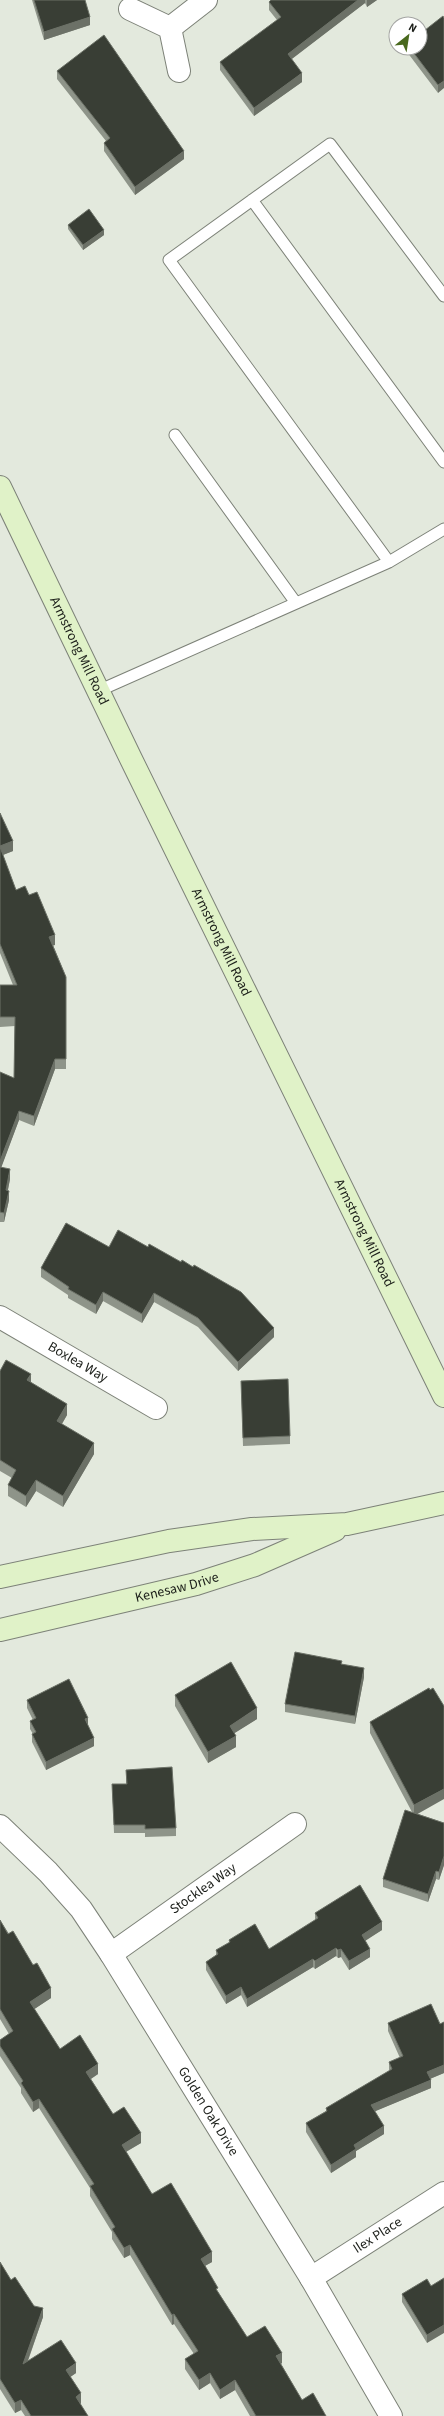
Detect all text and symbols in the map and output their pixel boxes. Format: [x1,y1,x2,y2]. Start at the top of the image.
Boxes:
north arrow [388,16,428,56]
text: N [406,19,420,36]
street label: Armstrong Mill Road [44,593,114,708]
street label: Armstrong Mill Road [186,885,256,1000]
street label: Armstrong Mill Road [329,1176,399,1290]
street label: Boxlea Way [44,1337,112,1388]
street label: Kenesaw Drive [133,1567,222,1608]
street label: Stocklea Way [166,1858,241,1919]
street label: Golden Oak Drive [173,2063,243,2160]
street label: Ilex Place [349,2212,406,2259]

